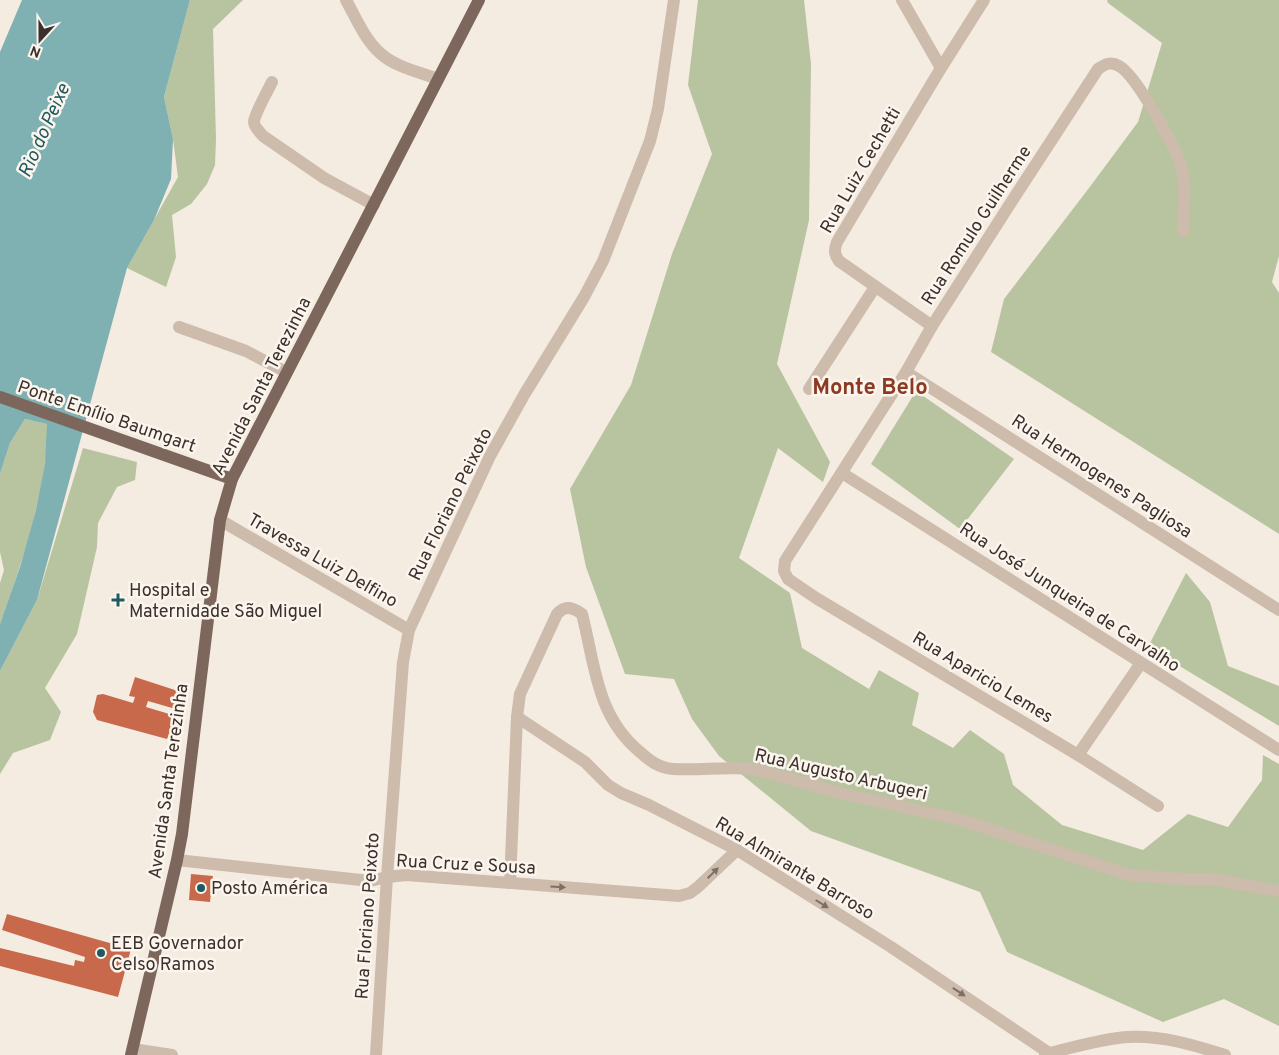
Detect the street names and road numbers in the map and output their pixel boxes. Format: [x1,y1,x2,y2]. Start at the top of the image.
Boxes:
street label: Rua Luiz Cechetti [816,104,907,238]
street label: Rua Romulo Guilherme [917,142,1037,310]
street label: Avenida Santa Terezinha [207,294,317,480]
street label: Ponte Emílio Baumgart [14,376,199,459]
street label: Rua Hermogenes Pagliosa [1006,410,1196,544]
street label: Rua Floriano Peixoto [404,424,498,585]
street label: Travessa Luiz Delfino [243,509,401,614]
street label: Rua José Junqueira de Carvalho [954,518,1184,678]
street label: Rua Aparicio Lemes [908,627,1057,729]
street label: Avenida Santa Terezinha [144,682,195,880]
street label: Rua Augusto Arbugeri [752,744,929,807]
street label: Rua Almirante Barroso [710,813,878,926]
street label: Rua Floriano Peixoto [351,832,386,1000]
street label: Rua Cruz e Sousa [395,850,536,881]

